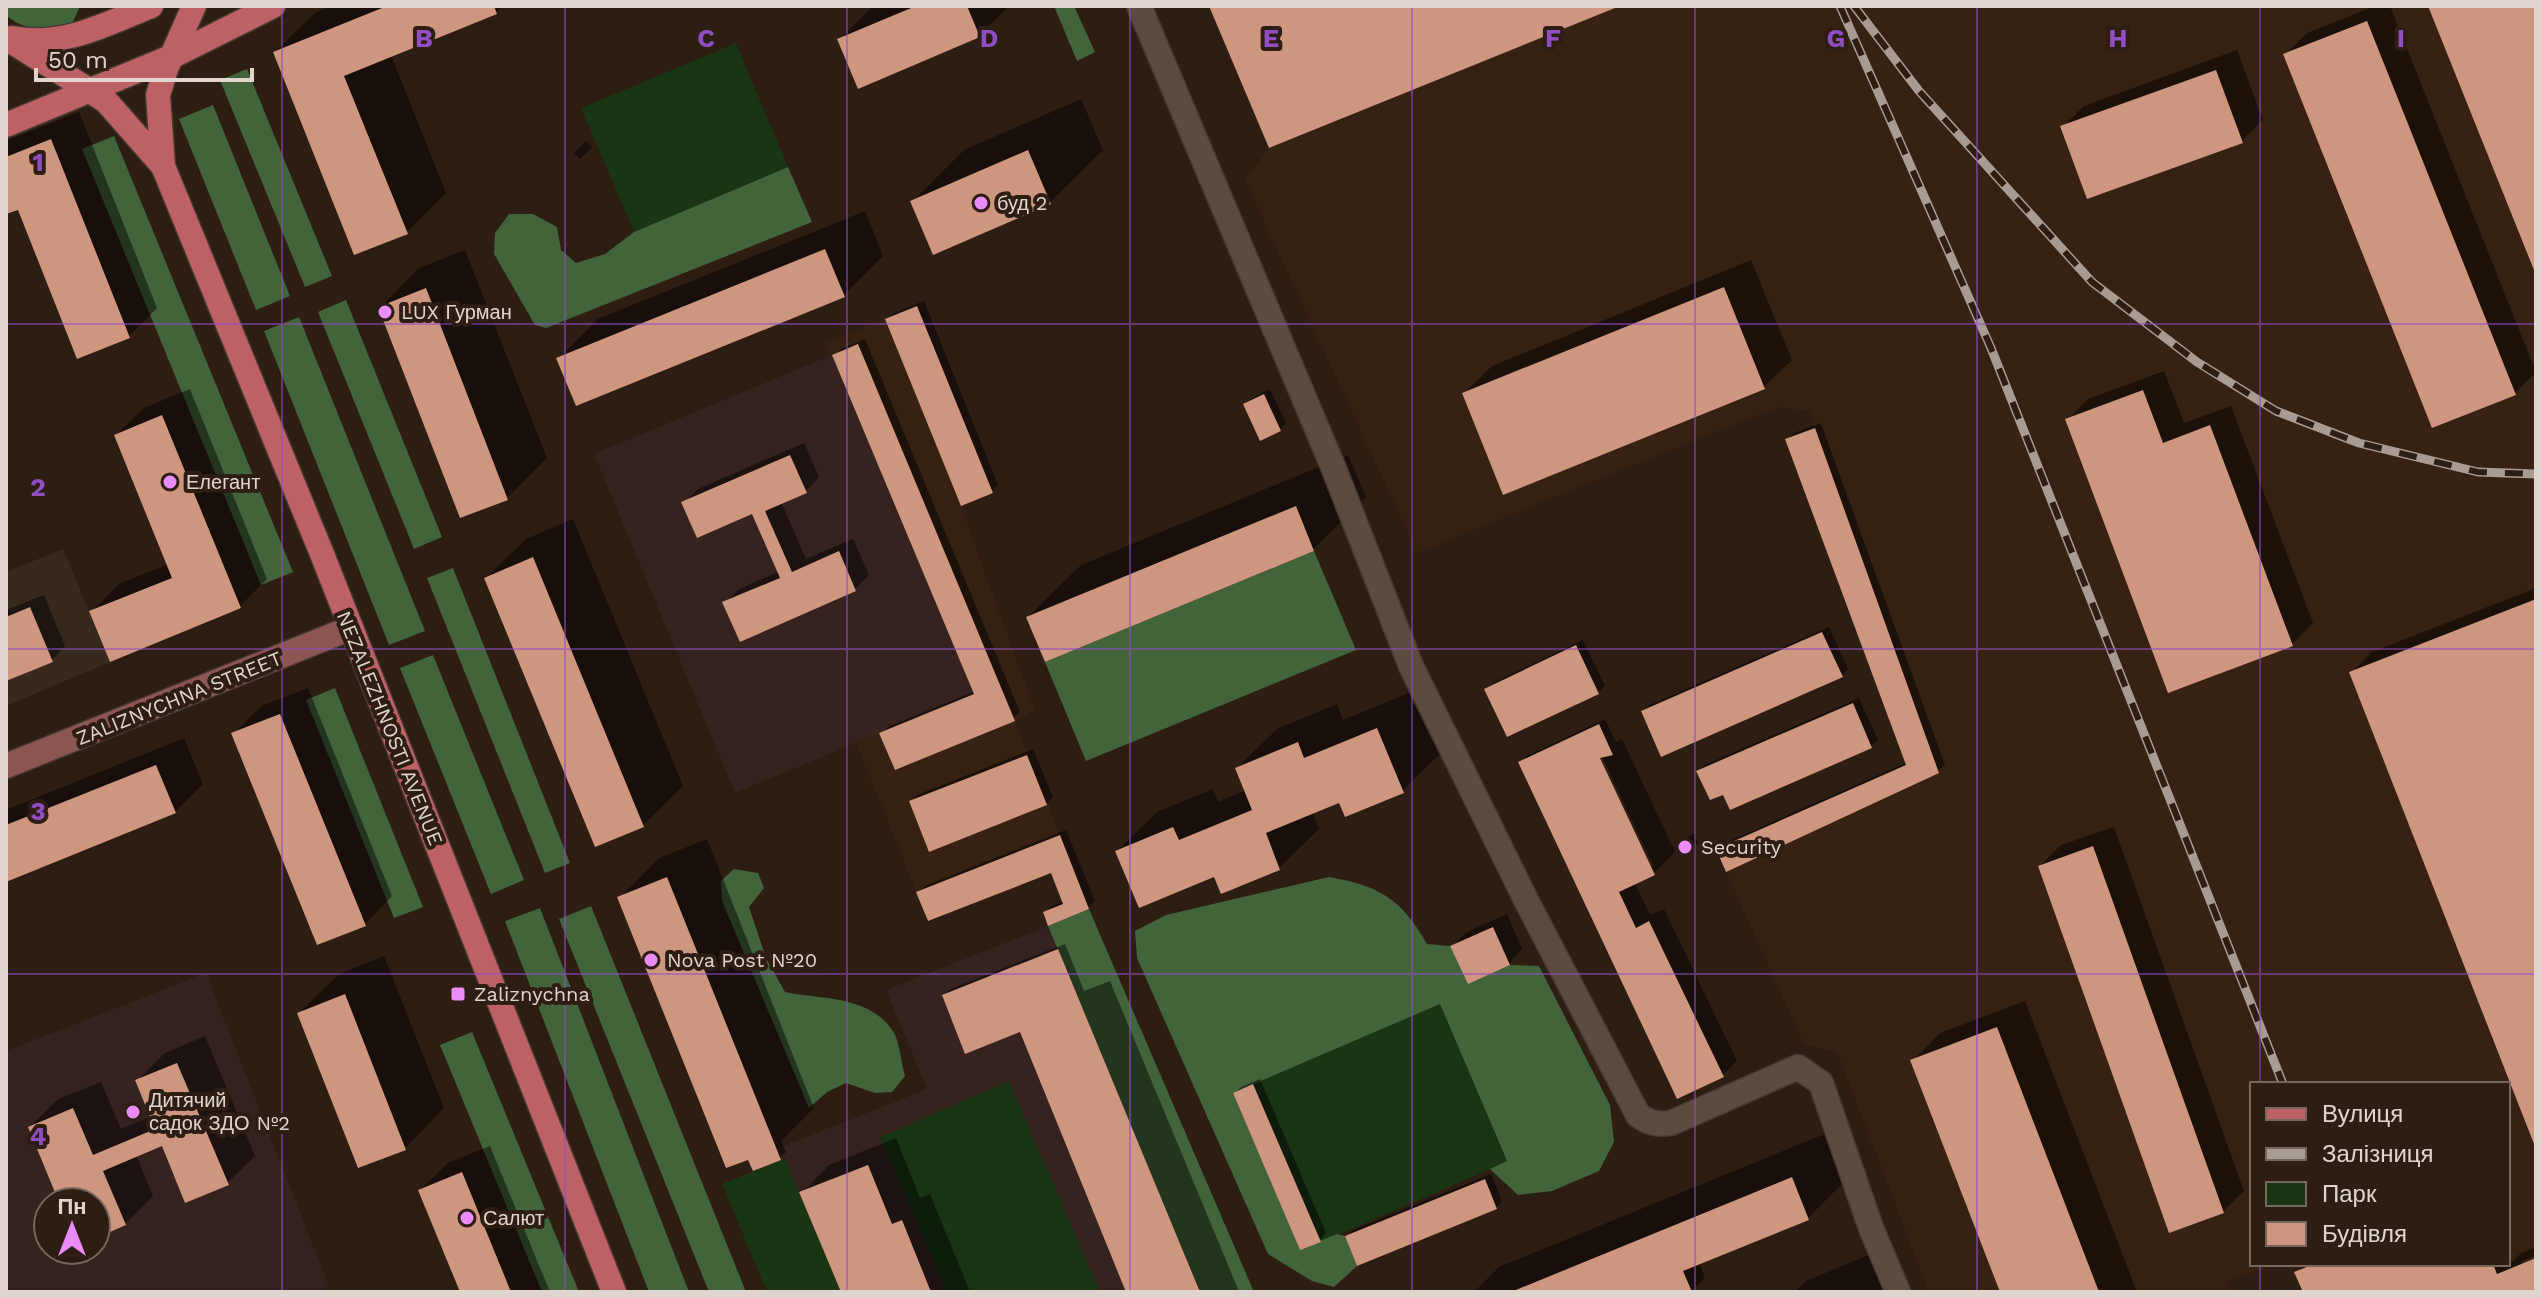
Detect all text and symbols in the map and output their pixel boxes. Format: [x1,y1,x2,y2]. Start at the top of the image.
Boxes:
text: B [415,23,433,53]
text: C [697,23,715,53]
text: D [980,23,998,53]
text: E [1263,23,1279,53]
text: F [1545,23,1561,53]
text: G [1827,23,1845,53]
text: H [2108,23,2128,53]
text: I [2397,23,2405,53]
scale bar [36,32,252,82]
text: 50 m [48,46,108,74]
text: 1 [32,147,44,177]
place label: буд 2 [997,191,1048,215]
marker: буд 2 [972,194,990,212]
place label: LUX Гурман [401,300,512,324]
marker: LUX Гурман [376,303,394,321]
place label: Елегант [186,470,260,494]
text: 2 [30,472,46,502]
marker: Елегант [161,473,179,491]
street label: NEZALEZHNOSTI AVENUE [332,607,448,849]
street label: ZALIZNYCHNA STREET [73,646,285,750]
text: 3 [30,796,46,826]
place label: Security [1701,835,1782,859]
marker: Security [1676,838,1694,856]
place label: Nova Post №20 [667,948,817,972]
marker: Nova Post №20 [642,951,660,969]
place label: Zaliznychna [474,982,590,1006]
marker: Zaliznychna [449,985,467,1003]
legend [2250,1082,2510,1266]
place label: Дитячий садок ЗДО №2 [149,1088,290,1135]
text: Вулиця [2322,1100,2403,1128]
marker: Дитячий садок ЗДО №2 [124,1103,142,1121]
text: 4 [30,1121,47,1151]
text: Залізниця [2322,1140,2434,1168]
text: Парк [2322,1180,2377,1208]
north arrow [32,1186,112,1266]
text: Пн [57,1194,87,1219]
place label: Салют [483,1206,544,1230]
marker: Салют [458,1209,476,1227]
text: Будівля [2322,1220,2407,1248]

